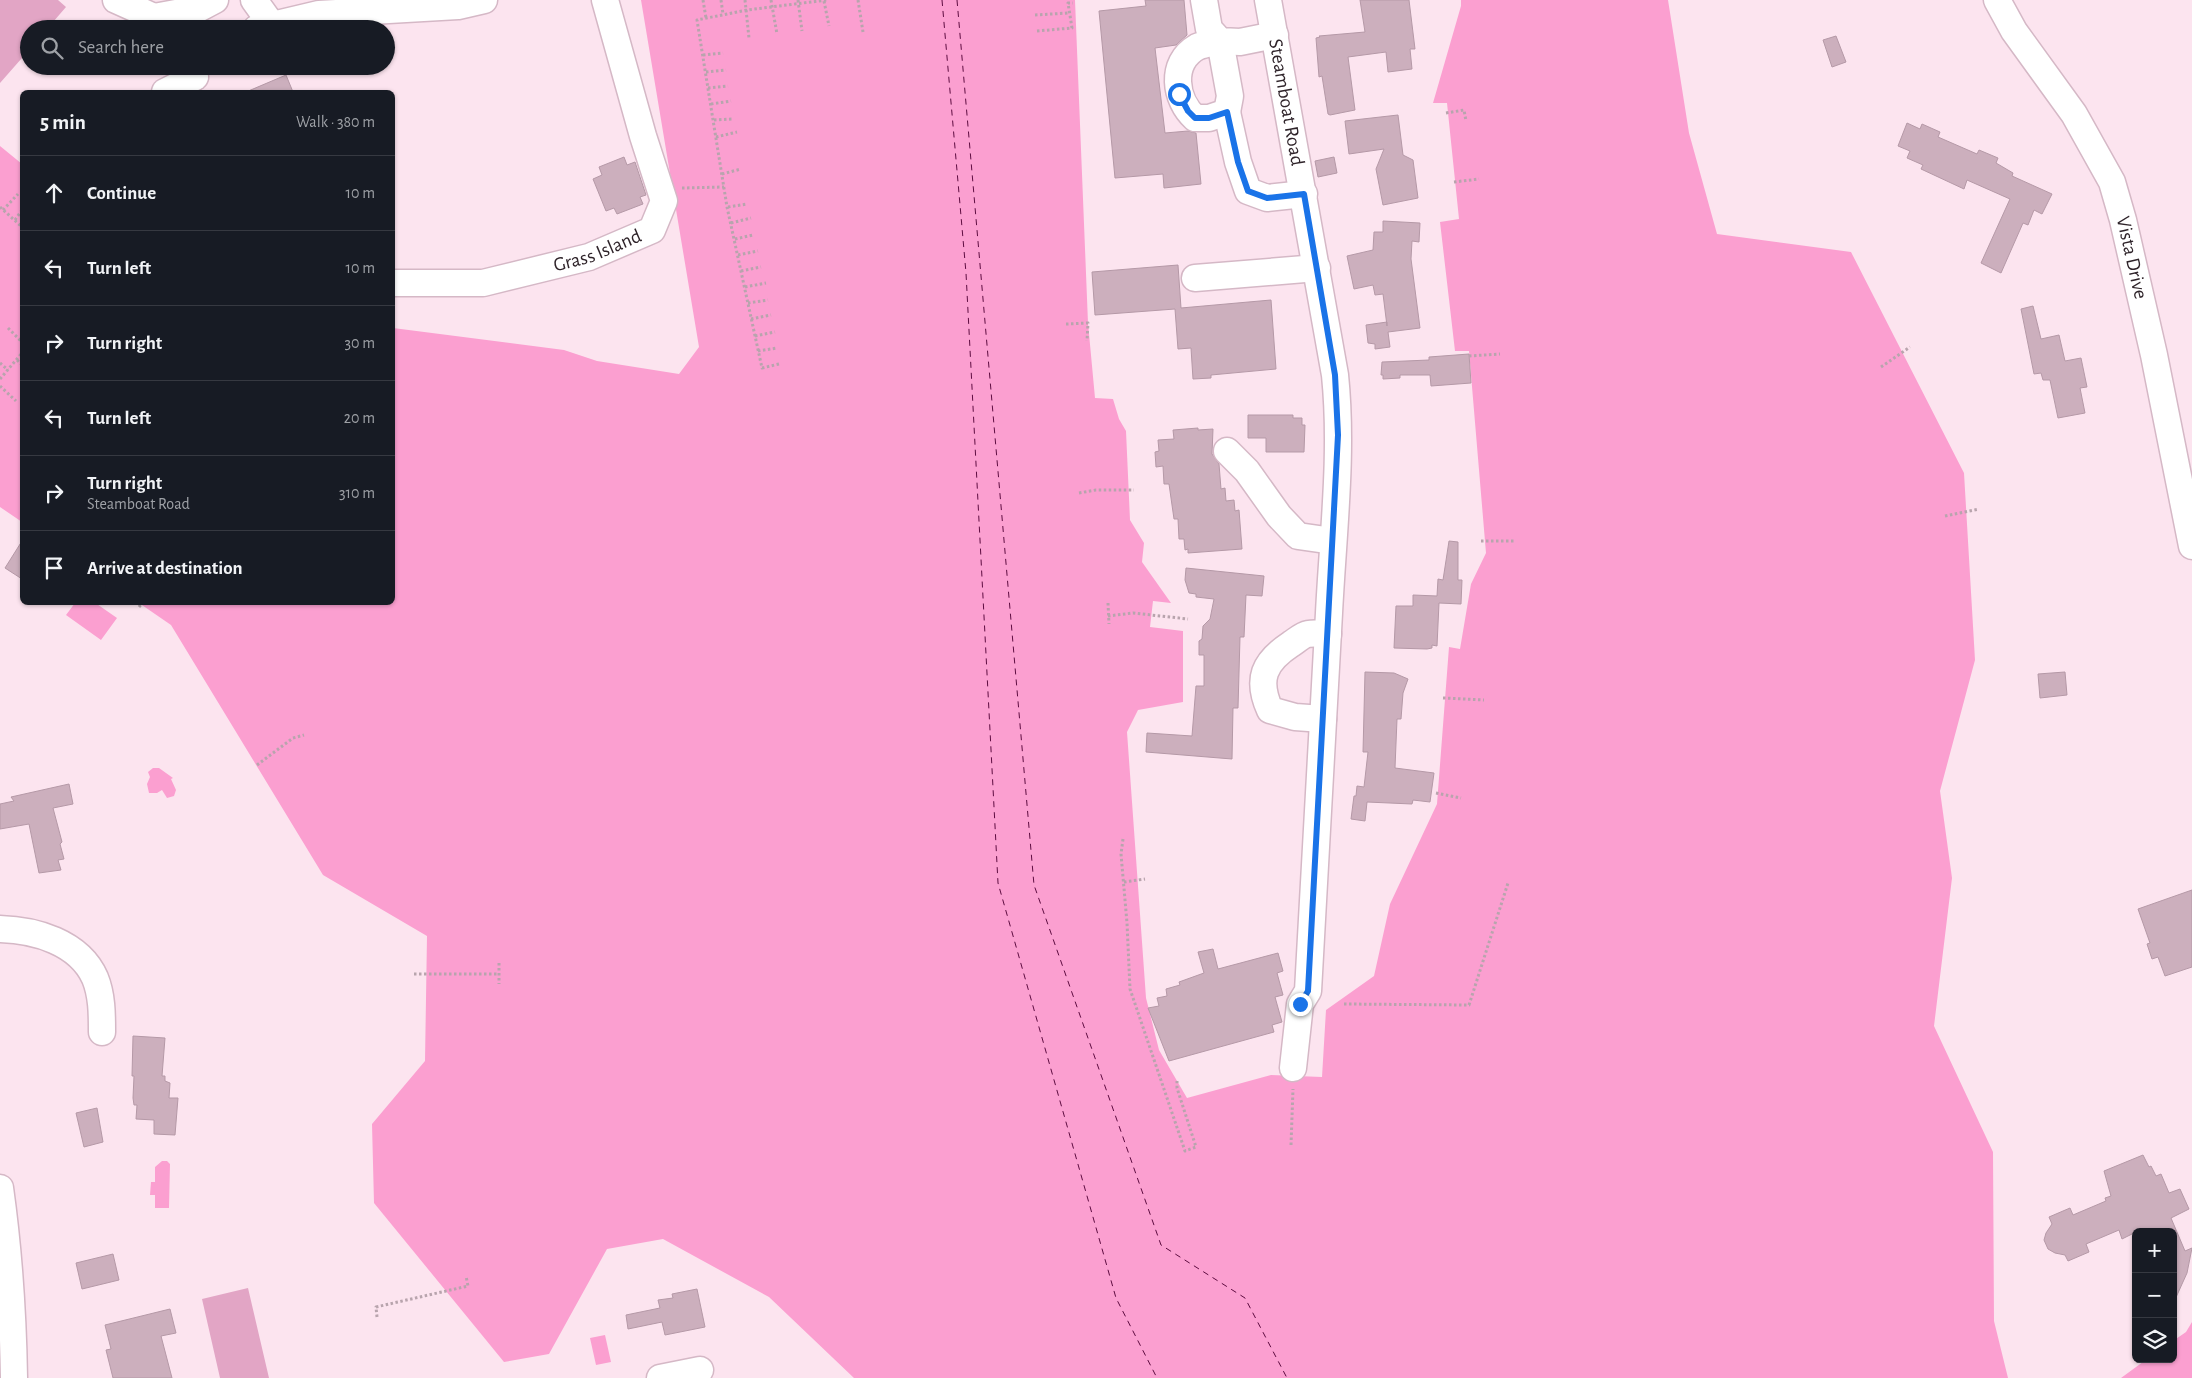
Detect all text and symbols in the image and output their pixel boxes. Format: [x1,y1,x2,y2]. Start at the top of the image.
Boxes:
search box [20,20,395,75]
icon: search [38,34,66,62]
street label: Steamboat Road [1265,37,1307,168]
text: Search here [78,38,164,57]
route start [1168,83,1191,106]
text: 5 min [40,112,86,133]
text: Walk · 380 m [296,114,375,130]
icon: ahead [40,179,68,207]
text: Continue [87,184,156,203]
text: 10 m [346,185,375,201]
street label: Vista Drive [2113,215,2151,301]
street label: Grass Island [551,226,644,275]
icon: left [40,254,68,282]
text: Turn left [87,259,151,278]
text: 10 m [346,260,375,276]
icon: right [40,329,68,357]
text: Turn right [87,334,162,353]
text: 30 m [345,335,375,351]
icon: left [40,404,68,432]
text: Turn left [87,409,151,428]
text: 20 m [344,410,375,426]
text: Turn right [87,474,162,493]
icon: right [40,479,68,507]
text: 310 m [339,485,375,501]
text: Steamboat Road [87,496,190,512]
icon: arrive [40,554,68,582]
text: Arrive at destination [87,559,243,578]
route end [1289,993,1312,1016]
map controls [2132,1228,2177,1363]
button: + [2132,1228,2177,1273]
button: − [2132,1273,2177,1318]
button: layers [2132,1318,2177,1363]

